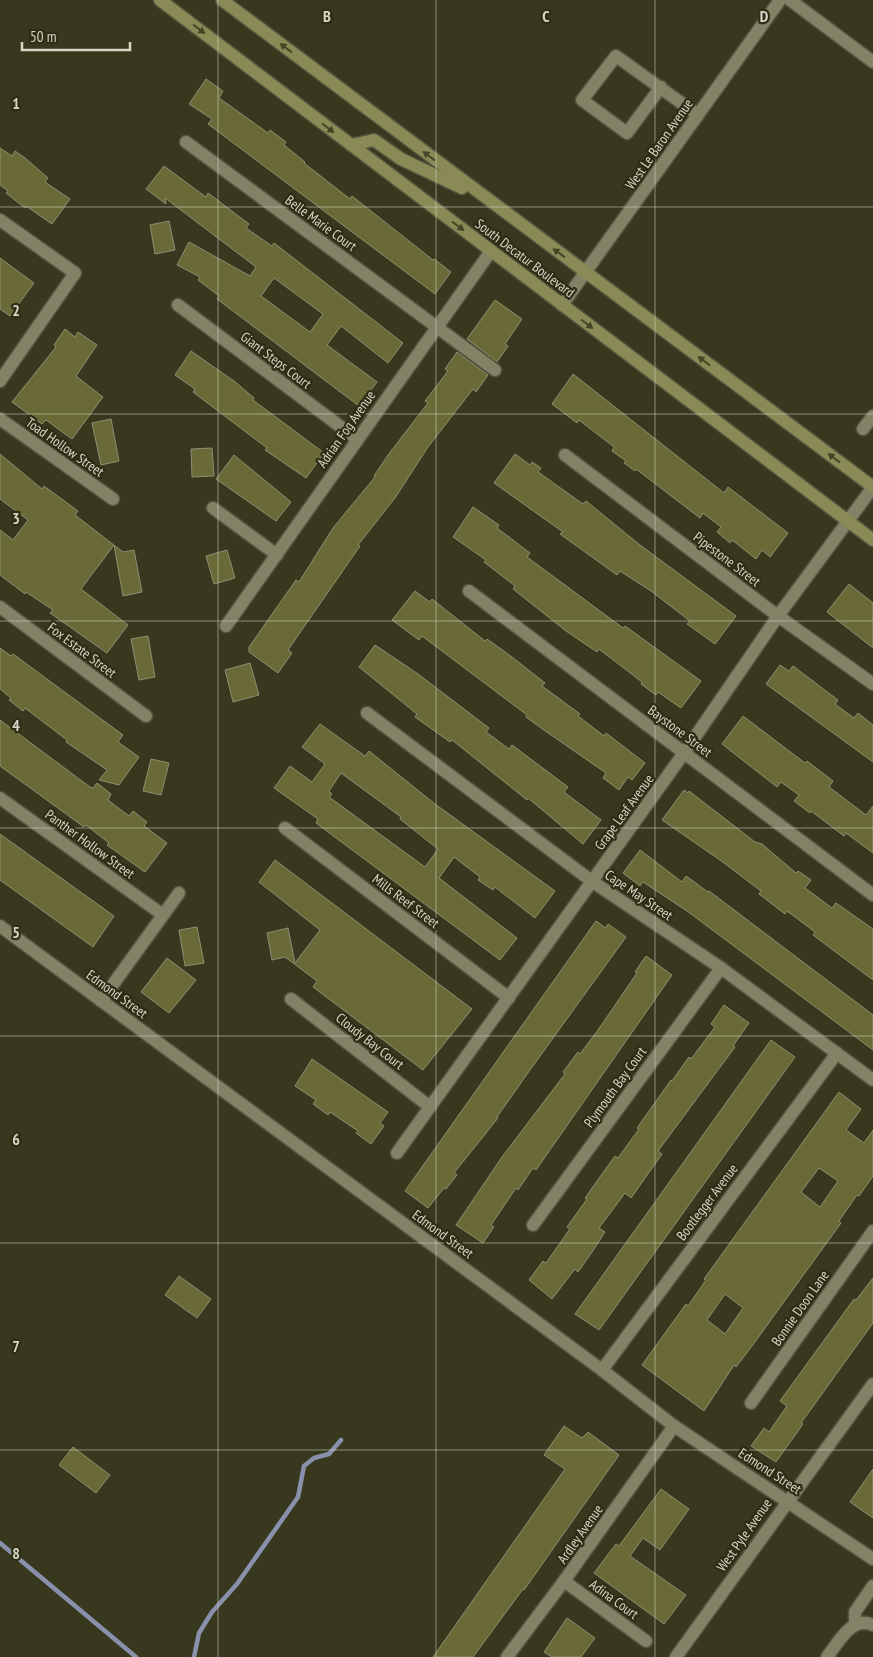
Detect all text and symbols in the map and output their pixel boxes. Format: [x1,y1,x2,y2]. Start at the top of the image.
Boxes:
text: B [323,6,331,26]
text: C [542,6,550,26]
text: D [760,6,769,26]
scale bar [22,20,130,52]
one-way arrow [192,24,205,35]
text: 50 m [30,27,56,46]
one-way arrow [280,43,293,54]
text: 1 [12,93,20,113]
street label: West Le Baron Avenue [621,95,697,193]
one-way arrow [321,122,334,133]
one-way arrow [422,151,436,161]
street label: Belle Marie Court [282,191,360,255]
street label: South Decatur Boulevard [472,215,578,301]
one-way arrow [451,220,464,231]
one-way arrow [553,248,566,258]
text: 2 [12,300,20,320]
one-way arrow [580,319,594,329]
street label: Giant Steps Court [237,328,315,393]
one-way arrow [697,356,711,366]
street label: Adrian Fog Avenue [313,387,379,471]
street label: Toad Hollow Street [22,413,108,481]
one-way arrow [827,453,841,463]
text: 3 [12,508,20,528]
street label: Pipestone Street [690,528,764,590]
street label: Fox Estate Street [44,618,120,682]
street label: Baystone Street [644,701,716,761]
text: 4 [12,715,20,735]
street label: Grape Leaf Avenue [590,770,658,853]
street label: Panther Hollow Street [42,806,138,883]
street label: Cape May Street [602,866,676,924]
street label: Mills Reef Street [369,870,443,932]
text: 5 [12,922,20,942]
street label: Edmond Street [83,966,151,1022]
street label: Cloudy Bay Court [332,1009,408,1073]
street label: Plymouth Bay Court [580,1043,650,1131]
text: 6 [12,1129,20,1149]
street label: Bootlegger Avenue [672,1160,742,1244]
street label: Edmond Street [409,1206,477,1262]
street label: Bonnie Doon Lane [767,1266,833,1349]
text: 7 [12,1336,20,1356]
street label: Edmond Street [735,1444,805,1498]
street label: West Pyle Avenue [712,1495,776,1575]
street label: Ardley Avenue [553,1501,607,1567]
text: 8 [12,1543,20,1563]
street label: Adina Court [586,1575,642,1623]

